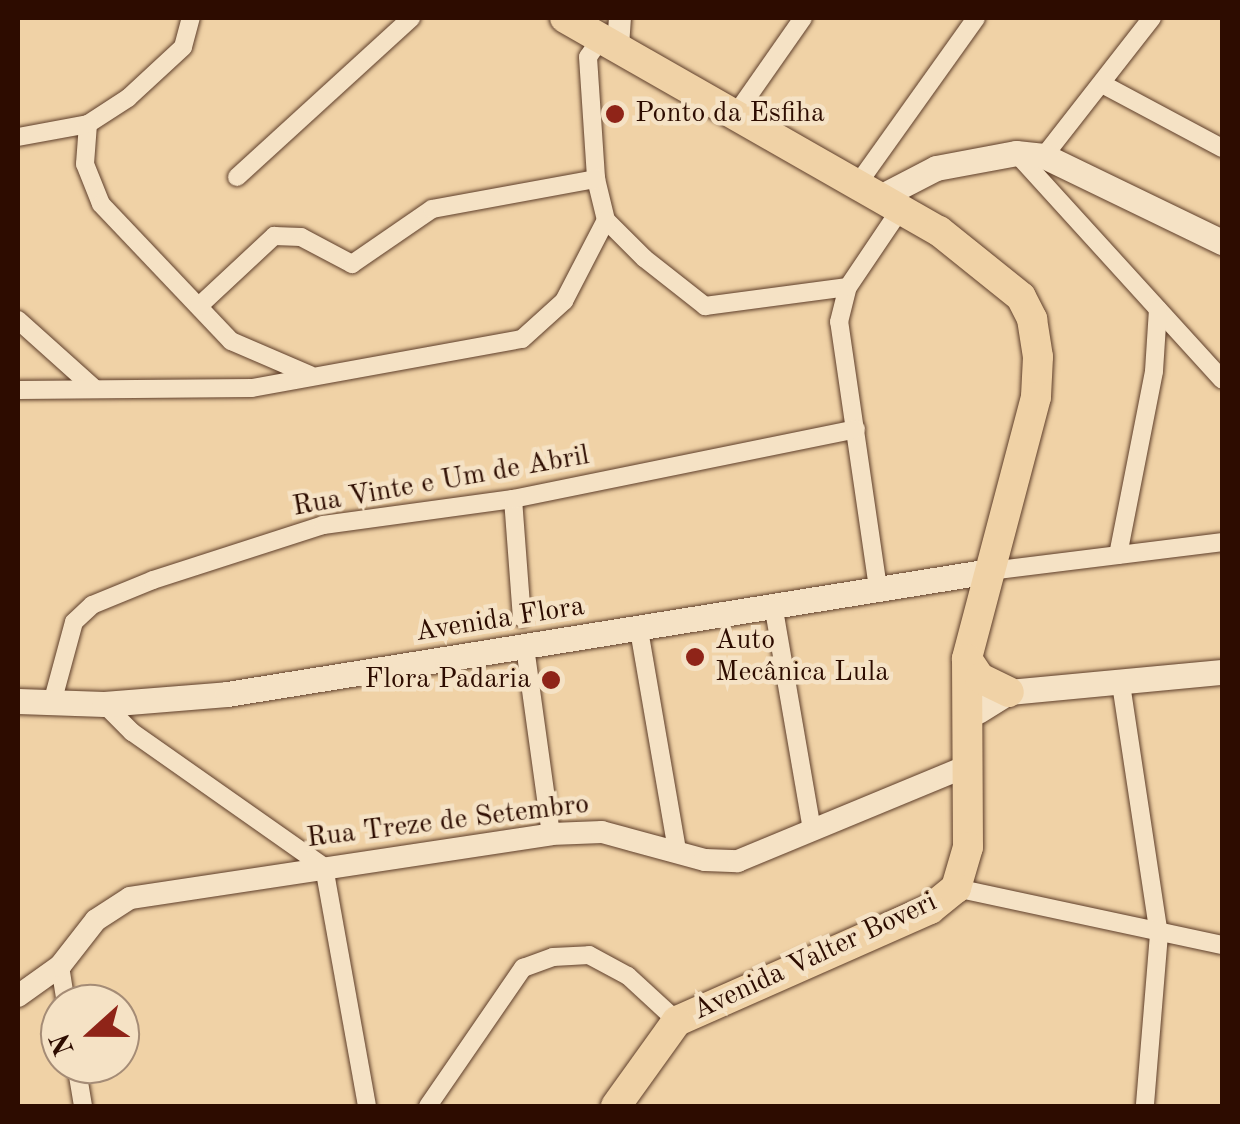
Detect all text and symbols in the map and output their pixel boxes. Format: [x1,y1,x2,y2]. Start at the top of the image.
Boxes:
place label: Ponto da Esfiha [635,97,825,131]
marker: Ponto da Esfiha [604,103,626,125]
street label: Rua Vinte e Um de Abril [290,439,592,525]
street label: Avenida Flora [413,590,587,650]
place label: Auto Mecânica Lula [715,624,889,690]
marker: Auto Mecânica Lula [684,646,706,668]
place label: Flora Padaria [365,663,531,697]
marker: Flora Padaria [540,669,562,691]
street label: Rua Treze de Setembro [305,788,591,856]
street label: Avenida Valter Boveri [688,886,942,1028]
north arrow [40,984,140,1084]
text: N [47,1029,81,1059]

